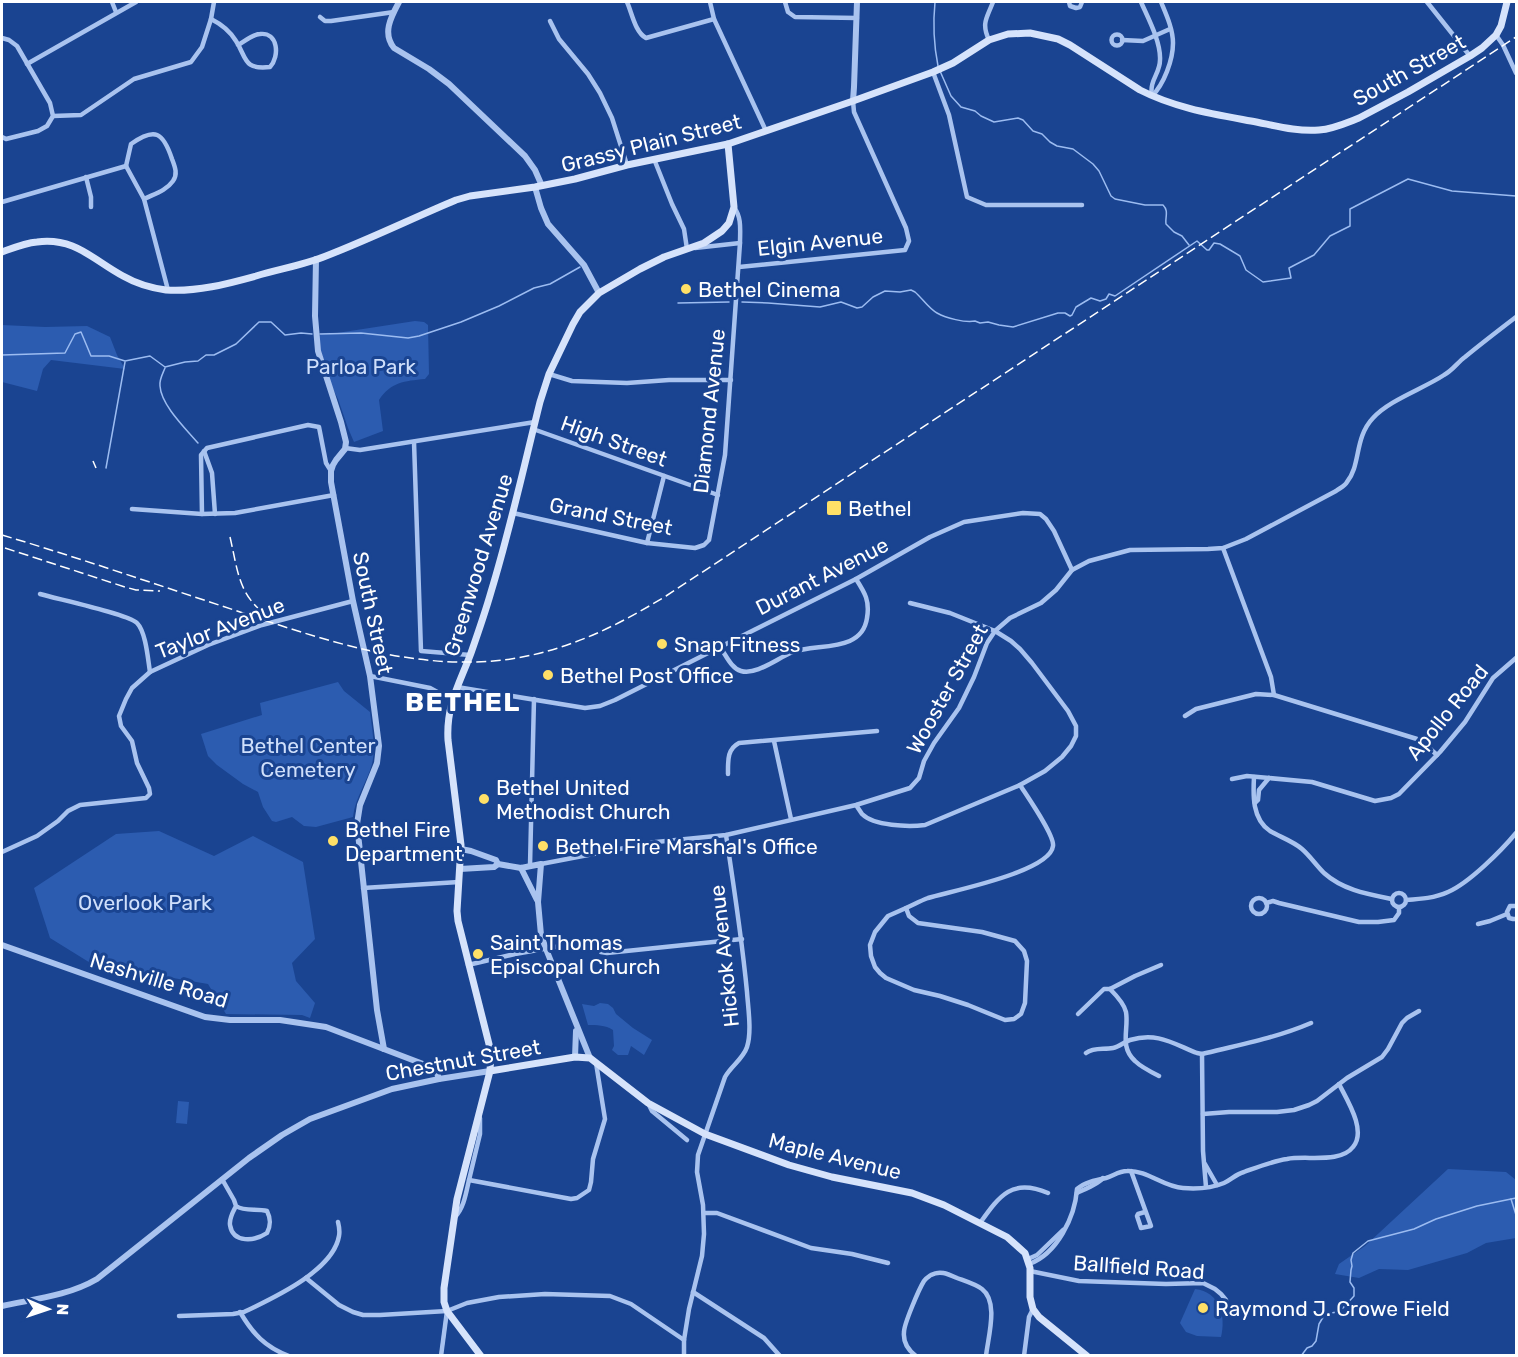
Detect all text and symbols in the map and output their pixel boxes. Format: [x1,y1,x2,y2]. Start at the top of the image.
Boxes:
street label: South Street [1348,29,1470,111]
street label: Grassy Plain Street [558,109,744,177]
street label: Elgin Avenue [756,223,884,261]
place label: Bethel Cinema [698,277,841,302]
marker: Bethel Cinema [679,282,693,296]
street label: Diamond Avenue [688,328,730,494]
park label: Parloa Park [306,354,416,379]
street label: High Street [557,410,671,472]
street label: Greenwood Avenue [438,471,518,659]
street label: Grand Street [547,492,675,540]
place label: Bethel [848,496,912,521]
marker: Bethel [825,499,843,517]
street label: Durant Avenue [752,532,892,620]
street label: South Street [348,549,398,677]
street label: Taylor Avenue [152,592,288,664]
street label: Wooster Street [901,620,993,758]
place label: Snap Fitness [674,632,801,657]
marker: Snap Fitness [655,637,669,651]
street label: Apollo Road [1401,659,1493,765]
place label: Bethel Post Office [560,663,734,688]
marker: Bethel Post Office [541,668,555,682]
district label: BETHEL [405,686,521,718]
park label: Bethel Center Cemetery [241,733,376,782]
place label: Bethel United Methodist Church [496,775,671,824]
marker: Bethel United Methodist Church [477,792,491,806]
place label: Bethel Fire Department [345,817,463,866]
marker: Bethel Fire Department [326,834,340,848]
place label: Bethel Fire Marshal's Office [555,834,818,859]
marker: Bethel Fire Marshal's Office [536,839,550,853]
street label: Hickok Avenue [704,884,744,1028]
park label: Overlook Park [78,890,212,915]
place label: Saint Thomas Episcopal Church [490,930,661,979]
street label: Nashville Road [87,947,231,1013]
marker: Saint Thomas Episcopal Church [471,947,485,961]
street label: Chestnut Street [384,1034,542,1086]
street label: Maple Avenue [766,1127,904,1185]
street label: Ballfield Road [1072,1250,1206,1284]
north arrow [18,1279,78,1339]
place label: Raymond J. Crowe Field [1215,1296,1450,1321]
marker: Raymond J. Crowe Field [1196,1301,1210,1315]
text: N [53,1303,72,1316]

